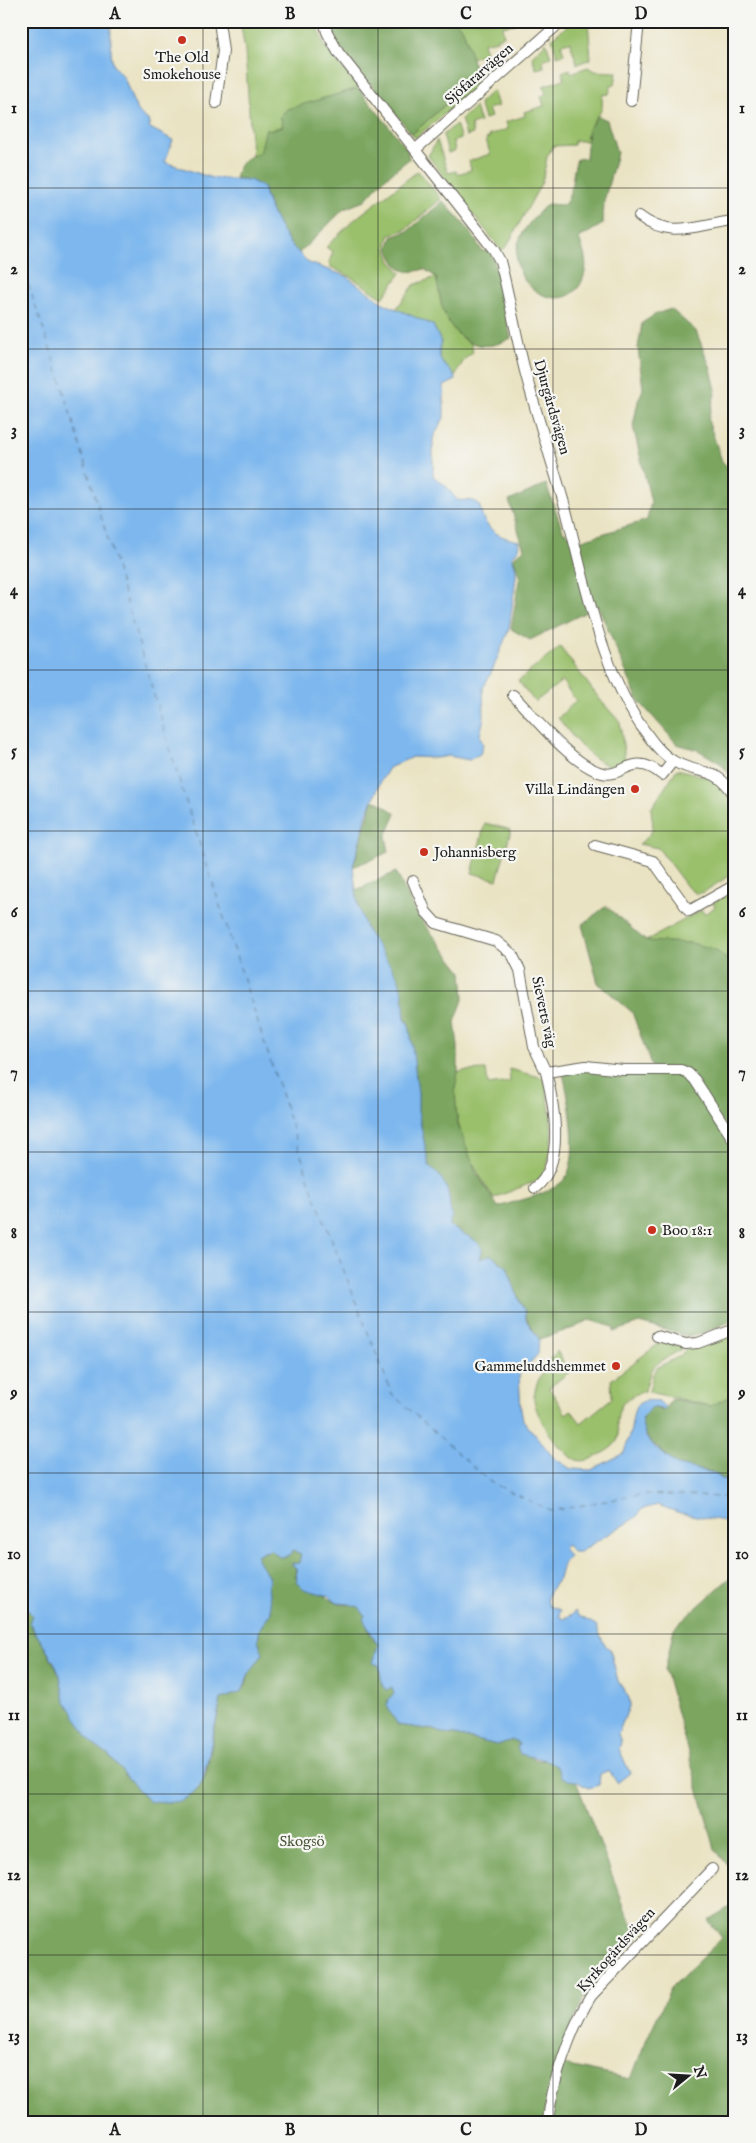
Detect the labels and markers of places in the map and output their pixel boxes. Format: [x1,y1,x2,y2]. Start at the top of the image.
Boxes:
marker: The Old Smokehouse [176,34,188,46]
place label: The Old Smokehouse [143,48,221,84]
place label: Villa Lindängen [524,780,625,799]
marker: Villa Lindängen [629,783,641,795]
place label: Johannisberg [432,843,517,862]
marker: Johannisberg [418,846,430,858]
place label: Boo 18:1 [662,1221,712,1240]
marker: Boo 18:1 [646,1224,658,1236]
place label: Gammeluddshemmet [475,1357,606,1376]
marker: Gammeluddshemmet [610,1360,622,1372]

